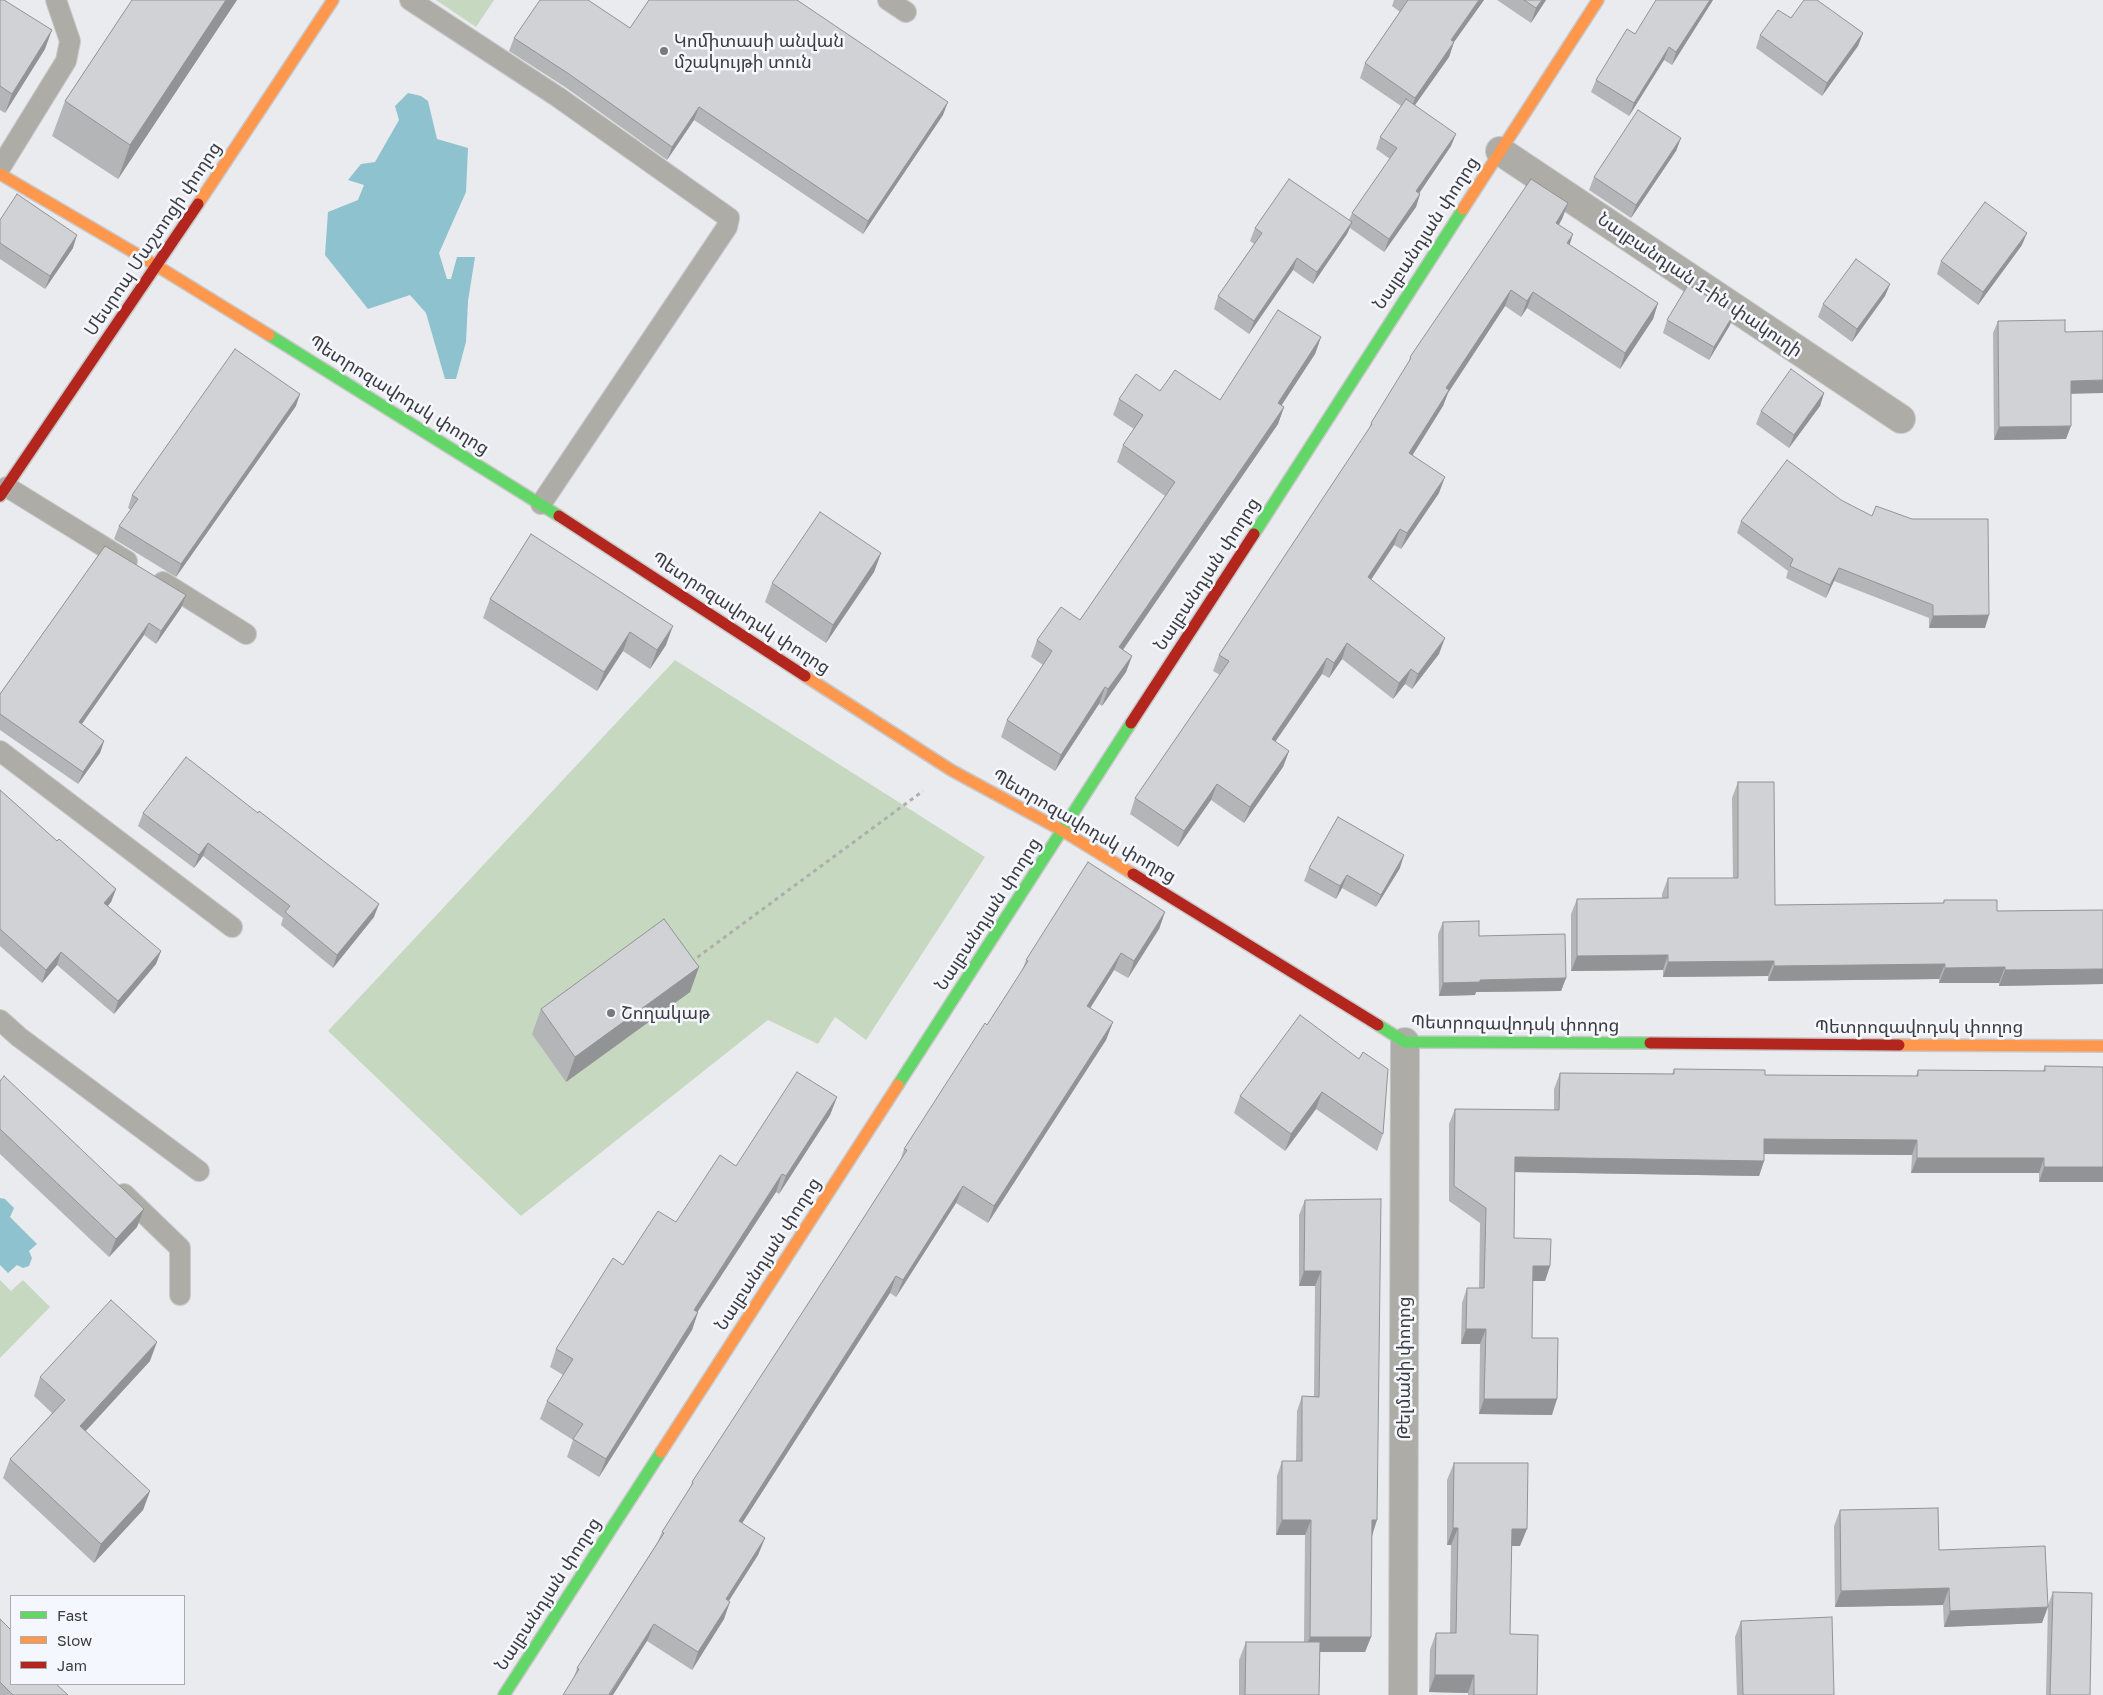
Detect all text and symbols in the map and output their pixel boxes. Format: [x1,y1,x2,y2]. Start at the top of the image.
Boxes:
place label: Կոմիտասի անվան մշակույթի տուն [674,30,844,72]
marker: Կոմիտասի անվան մշակույթի տուն [658,45,670,57]
street label: Մեսրոպ Մաշտոցի փողոց [80,138,226,340]
street label: Նալբանդյան փողոց [1369,153,1483,313]
street label: Նալբանդյան 1-ին փակուղի [1594,208,1806,362]
street label: Պետրոզավոդսկ փողոց [305,331,493,459]
street label: Նալբանդյան փողոց [1150,494,1264,654]
street label: Պետրոզավոդսկ փողոց [648,547,834,679]
street label: Պետրոզավոդսկ փողոց [988,765,1180,887]
street label: Նալբանդյան փողոց [931,834,1045,994]
place label: Շողակաթ [621,1002,710,1024]
marker: Շողակաթ [605,1007,617,1019]
street label: Պետրոզավոդսկ փողոց [1411,1011,1619,1037]
street label: Պետրոզավոդսկ փողոց [1815,1016,2023,1038]
street label: Նալբանդյան փողոց [711,1174,825,1334]
street label: Թելմանի փողոց [1393,1297,1415,1439]
street label: Նալբանդյան փողոց [491,1514,605,1674]
legend [10,1595,185,1685]
text: Fast [57,1606,88,1624]
text: Slow [57,1631,92,1649]
text: Jam [57,1656,87,1674]

